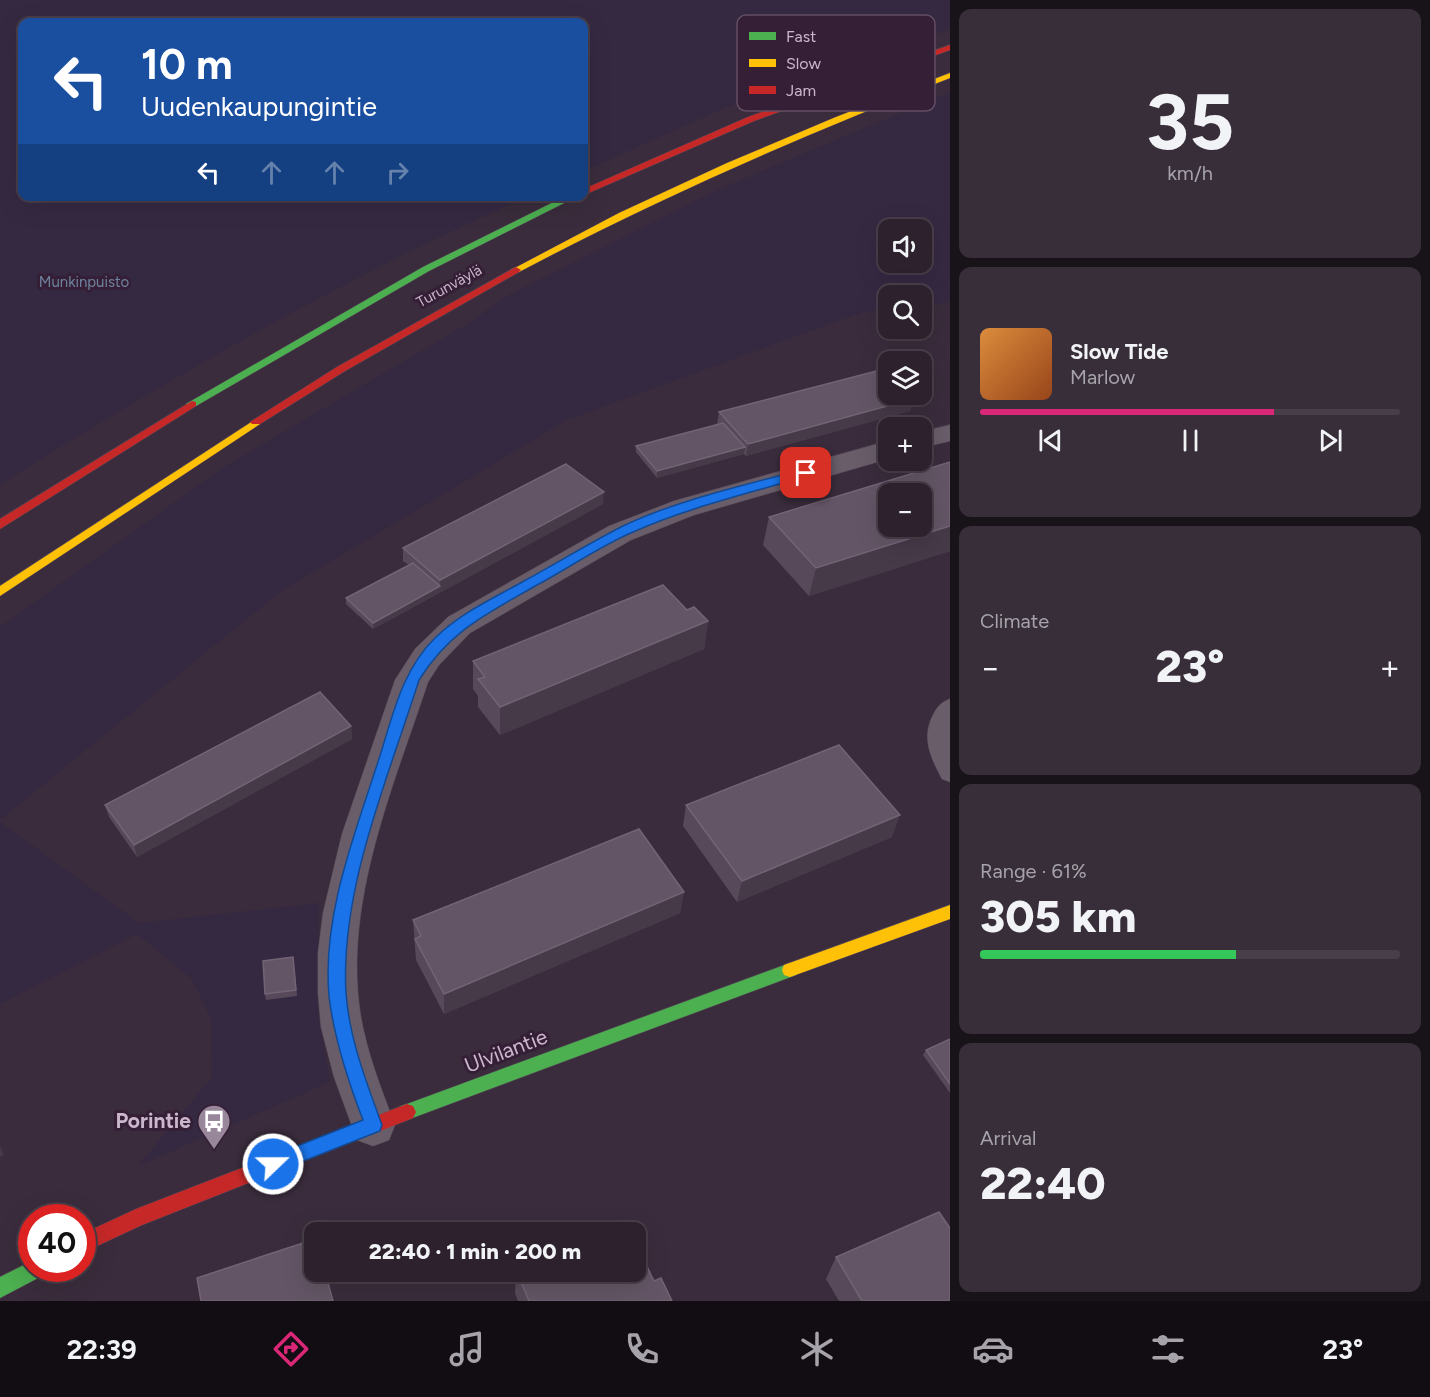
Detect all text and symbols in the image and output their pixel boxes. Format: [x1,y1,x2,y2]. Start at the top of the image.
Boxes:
legend [737,15,935,111]
text: Fast [786,27,816,46]
text: 10 m [141,39,233,90]
icon: left [42,42,120,120]
text: Slow [786,54,821,73]
text: 35 [1146,75,1234,169]
text: Jam [786,81,816,100]
text: Uudenkaupungintie [141,90,377,123]
icon: left [192,156,225,189]
icon: ahead [255,156,288,189]
icon: ahead [318,156,351,189]
icon: right [381,156,414,189]
text: km/h [1167,161,1213,185]
map controls [878,219,932,537]
button: sound [878,219,932,273]
street label: Turunväylä [413,261,485,311]
park label: Munkinpuisto [39,273,130,291]
button: search [878,285,932,339]
text: Slow Tide [1070,338,1169,365]
button: layers [878,351,932,405]
text: Marlow [1070,365,1135,389]
button: + [878,417,932,471]
icon: previous [1034,424,1067,457]
icon: pause [1174,424,1207,457]
icon: next [1314,424,1347,457]
pin [780,447,831,498]
icon: arrive [789,456,822,489]
button: − [878,483,932,537]
text: Climate [980,609,1049,633]
text: 23° [1156,639,1224,693]
text: − [980,648,1001,687]
text: + [1379,648,1400,687]
text: Range · 61% [980,859,1087,883]
text: 305 km [980,889,1136,943]
street label: Ulvilantie [461,1023,551,1078]
bus stop icon: Porintie [196,1103,232,1150]
place label: Porintie [115,1108,191,1133]
text: Arrival [980,1126,1036,1150]
position arrow [241,1132,305,1196]
text: 22:40 [980,1156,1106,1210]
speed limit sign: 40 [18,1204,96,1282]
text: 22:40 · 1 min · 200 m [369,1238,581,1265]
icon: directions [270,1328,312,1370]
icon: music [446,1328,488,1370]
icon: phone [621,1328,663,1370]
icon: climate [796,1328,838,1370]
icon: car [972,1328,1014,1370]
icon: filters [1147,1328,1189,1370]
text: 22:39 [67,1333,137,1366]
text: 23° [1322,1333,1363,1366]

